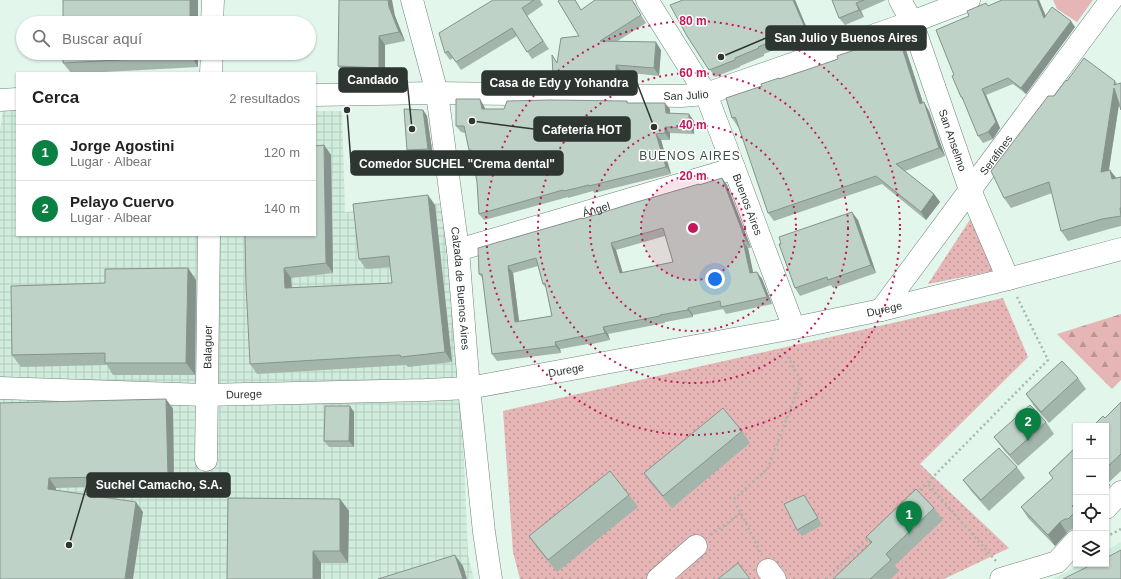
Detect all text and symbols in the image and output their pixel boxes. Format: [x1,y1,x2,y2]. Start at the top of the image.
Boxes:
text: 80 m [679,14,707,28]
search box [16,16,316,60]
callout: San Julio y Buenos Aires [766,26,926,50]
icon: search [30,27,52,49]
text: Buscar aquí [62,30,142,47]
text: San Julio y Buenos Aires [774,31,918,45]
text: 60 m [679,66,707,80]
callout: Candado [339,68,407,92]
callout: Casa de Edy y Yohandra [482,71,637,95]
text: Candado [347,73,399,87]
text: Casa de Edy y Yohandra [490,76,629,90]
text: Cerca [32,88,79,107]
street label: San Julio [663,88,709,102]
text: 2 resultados [229,91,300,106]
street label: San Anselmo [937,107,969,173]
callout: Cafetería HOT [534,117,630,141]
text: 40 m [679,118,707,132]
text: Cafetería HOT [542,123,623,137]
street label: Serafines [977,132,1015,177]
text: Jorge Agostini [70,137,174,154]
text: 1 [41,145,49,160]
text: 120 m [264,145,300,160]
district label: BUENOS AIRES [639,149,741,163]
callout: Comedor SUCHEL "Crema dental" [351,151,563,175]
text: Lugar · Albear [70,154,152,169]
text: Comedor SUCHEL "Crema dental" [359,157,555,171]
text: 20 m [679,169,707,183]
street label: Buenos Aires [731,172,765,237]
text: Pelayo Cuervo [70,193,174,210]
street label: Ángel [581,199,611,219]
text: 2 [41,201,49,216]
text: 140 m [264,201,300,216]
text: Lugar · Albear [70,210,152,225]
centre of rings [686,221,700,235]
street label: Calzada de Buenos Aires [449,226,472,351]
your location [705,269,725,289]
street label: Durege [865,299,903,319]
street label: Balaguer [201,325,214,369]
street label: Durege [547,361,585,379]
street label: Durege [226,388,262,401]
pin: 2 [1015,408,1041,441]
map controls [1073,423,1109,567]
button: + [1073,423,1109,459]
button: − [1073,459,1109,495]
callout: Suchel Camacho, S.A. [87,473,230,497]
text: Suchel Camacho, S.A. [96,478,222,492]
button: locate [1073,495,1109,531]
pin: 1 [896,501,922,534]
button: layers [1073,531,1109,567]

